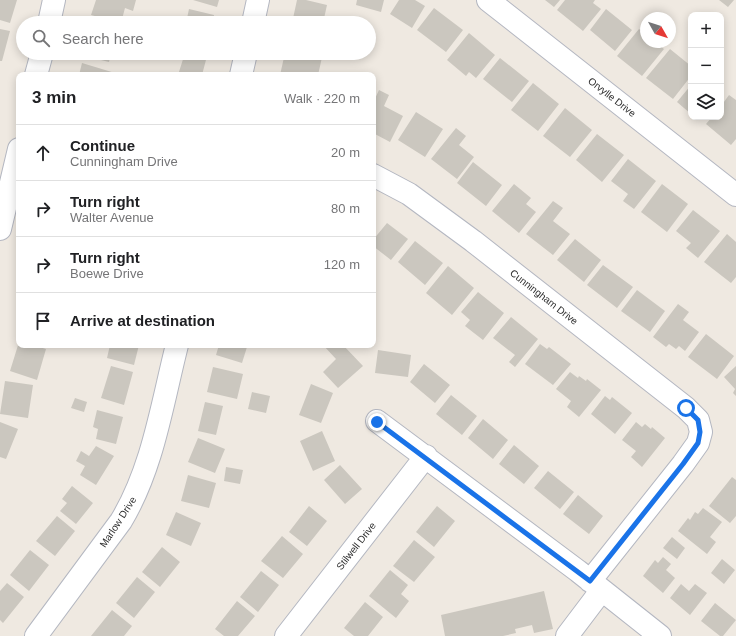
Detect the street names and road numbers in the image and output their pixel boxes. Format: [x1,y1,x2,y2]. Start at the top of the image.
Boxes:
street label: Orvylle Drive [586,75,638,119]
street label: Cunningham Drive [508,267,580,327]
street label: Marlow Drive [97,494,139,549]
street label: Stilwell Drive [334,520,378,572]

